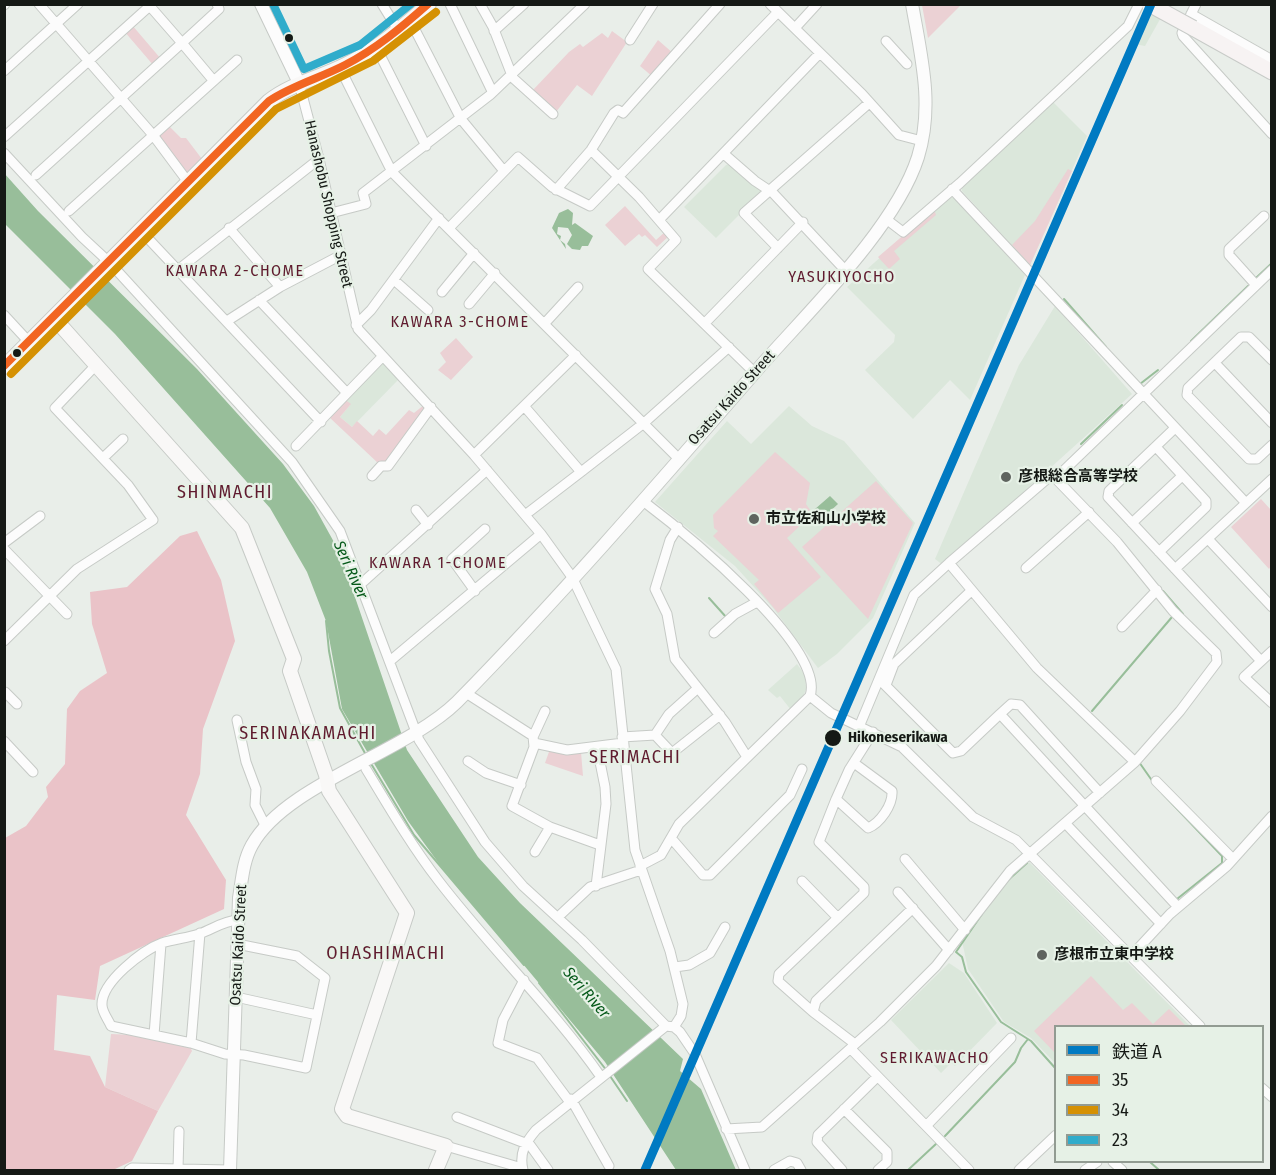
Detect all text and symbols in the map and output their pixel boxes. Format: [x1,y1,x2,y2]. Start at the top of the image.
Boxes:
unlabelled marker [283,32,295,44]
street label: Hanashobu Shopping Street [300,118,356,290]
district label: KAWARA 2-CHOME [166,262,304,282]
district label: YASUKIYOCHO [788,268,896,288]
district label: KAWARA 3-CHOME [391,313,529,333]
unlabelled marker [11,347,23,359]
street label: Osatsu Kaido Street [685,347,779,449]
place label: 彦根総合高等学校 [1018,468,1138,486]
marker: 彦根総合高等学校 [999,470,1013,484]
district label: SHINMACHI [177,482,273,504]
place label: 市立佐和山小学校 [766,510,886,528]
marker: 市立佐和山小学校 [747,512,761,526]
water label: Seri River [329,538,371,602]
district label: KAWARA 1-CHOME [369,554,507,574]
district label: SERINAKAMACHI [239,723,377,745]
marker: Hikoneserikawa [823,728,843,748]
place label: Hikoneserikawa [848,729,948,747]
district label: SERIMACHI [589,747,681,769]
street label: Osatsu Kaido Street [227,884,251,1006]
district label: OHASHIMACHI [326,943,446,965]
place label: 彦根市立東中学校 [1054,946,1174,964]
marker: 彦根市立東中学校 [1035,948,1049,962]
water label: Seri River [559,963,613,1023]
legend [1054,1025,1264,1163]
text: 鉄道 A [1112,1041,1162,1063]
district label: SERIKAWACHO [880,1049,990,1069]
text: 35 [1112,1069,1128,1091]
text: 34 [1112,1099,1129,1121]
text: 23 [1112,1129,1128,1151]

